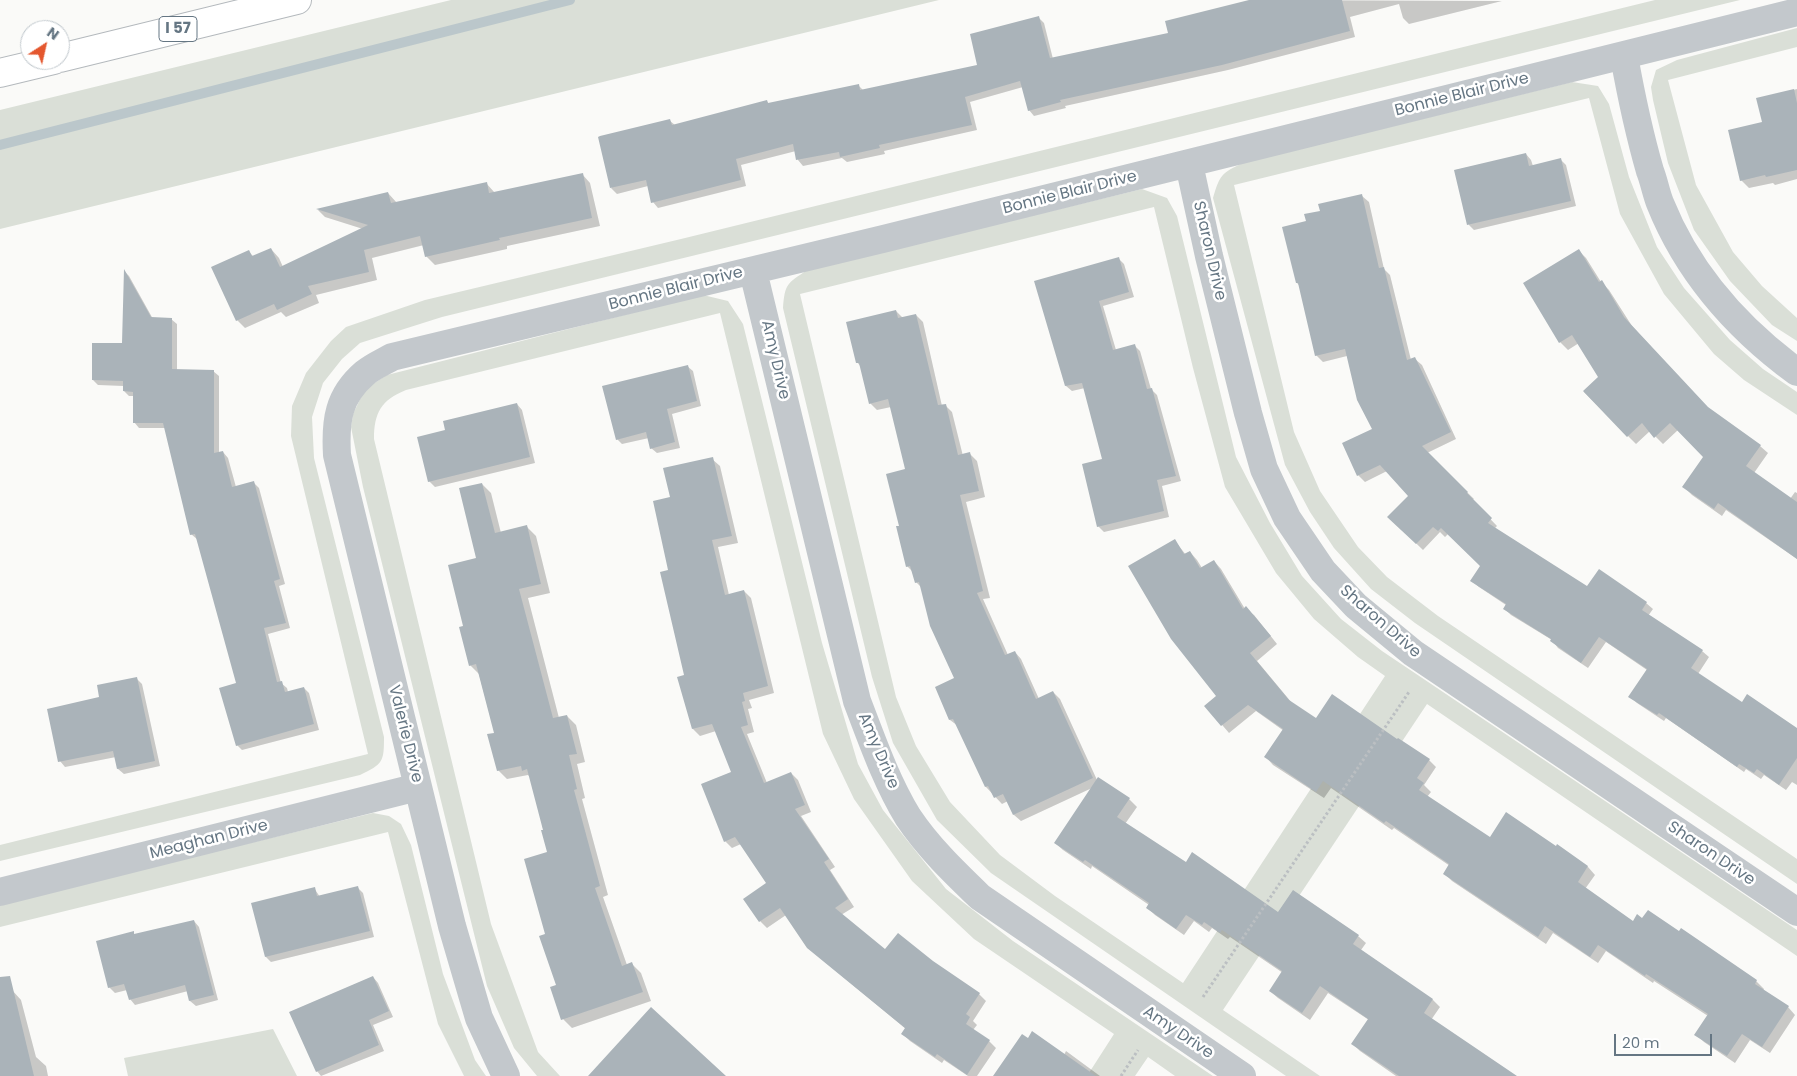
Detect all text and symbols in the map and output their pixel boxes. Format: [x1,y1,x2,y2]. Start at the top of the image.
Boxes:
road number: I 57 [159,16,197,42]
north arrow [20,20,70,70]
text: N [43,22,63,45]
street label: Bonnie Blair Drive [1393,69,1531,121]
street label: Bonnie Blair Drive [1001,167,1139,219]
street label: Sharon Drive [1188,199,1230,303]
street label: Bonnie Blair Drive [607,263,745,315]
street label: Amy Drive [757,319,793,401]
street label: Sharon Drive [1335,582,1425,662]
street label: Valerie Drive [384,683,426,785]
street label: Amy Drive [853,710,903,792]
street label: Meaghan Drive [148,816,270,864]
street label: Sharon Drive [1664,818,1758,890]
street label: Amy Drive [1139,1002,1217,1064]
scale bar [1617,1024,1714,1056]
text: 20 m [1622,1032,1660,1053]

